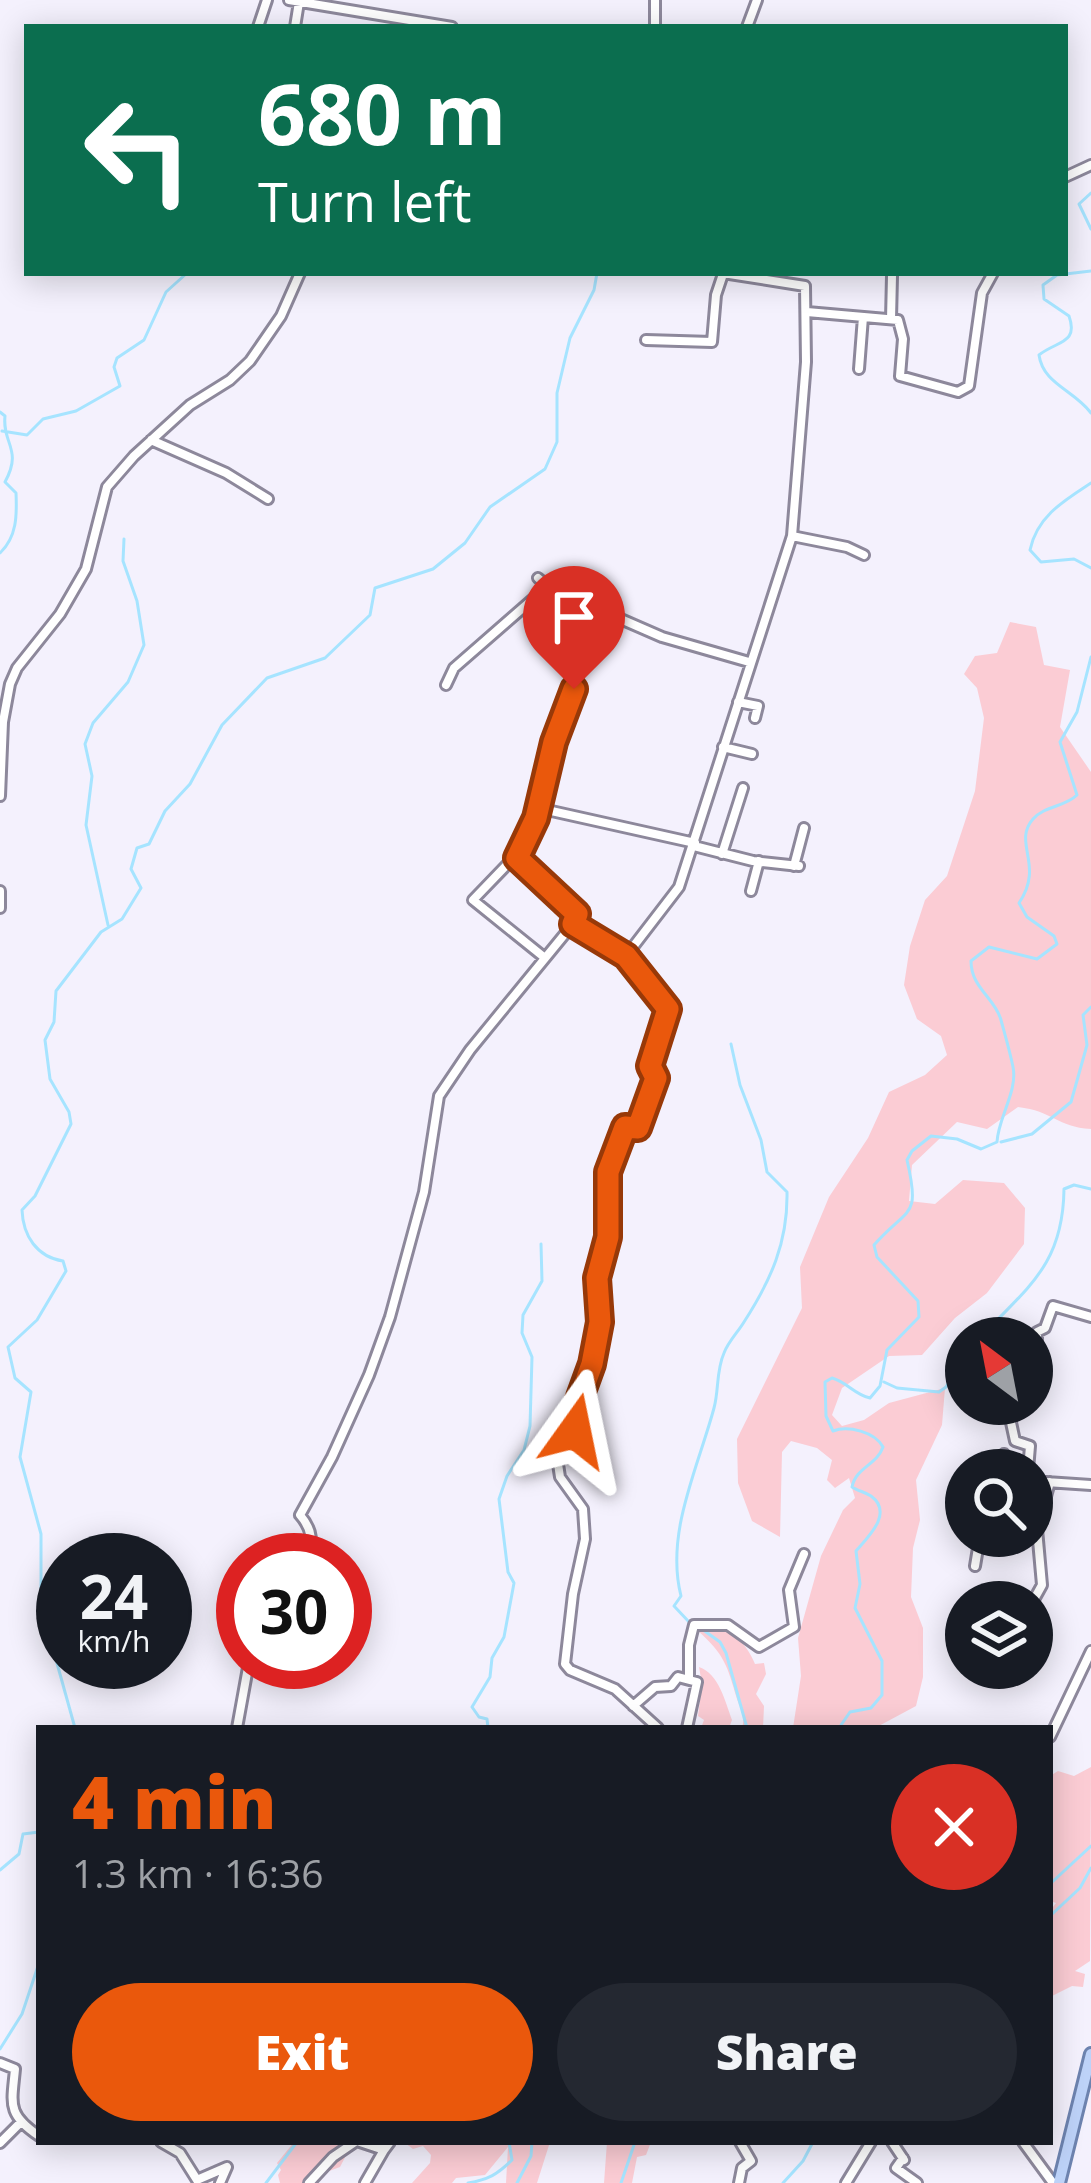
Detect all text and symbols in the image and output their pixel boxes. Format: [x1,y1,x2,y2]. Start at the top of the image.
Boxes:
text: 680 m [258,55,506,170]
icon: left [60,72,216,228]
text: Turn left [258,164,471,238]
pin [523,566,625,689]
icon: arrive [541,584,607,650]
north arrow [945,1317,1053,1425]
map controls [945,1317,1053,1689]
position arrow [512,1368,638,1494]
button: search [945,1449,1053,1557]
speed limit sign: 30 [216,1533,372,1689]
text: 24 [80,1555,148,1637]
button: layers [945,1581,1053,1689]
text: km/h [78,1620,150,1661]
text: 4 min [72,1752,277,1850]
button: close [891,1764,1017,1890]
text: 1.3 km · 16:36 [72,1846,324,1899]
button: Exit [72,1983,533,2121]
button: Share [557,1983,1017,2121]

